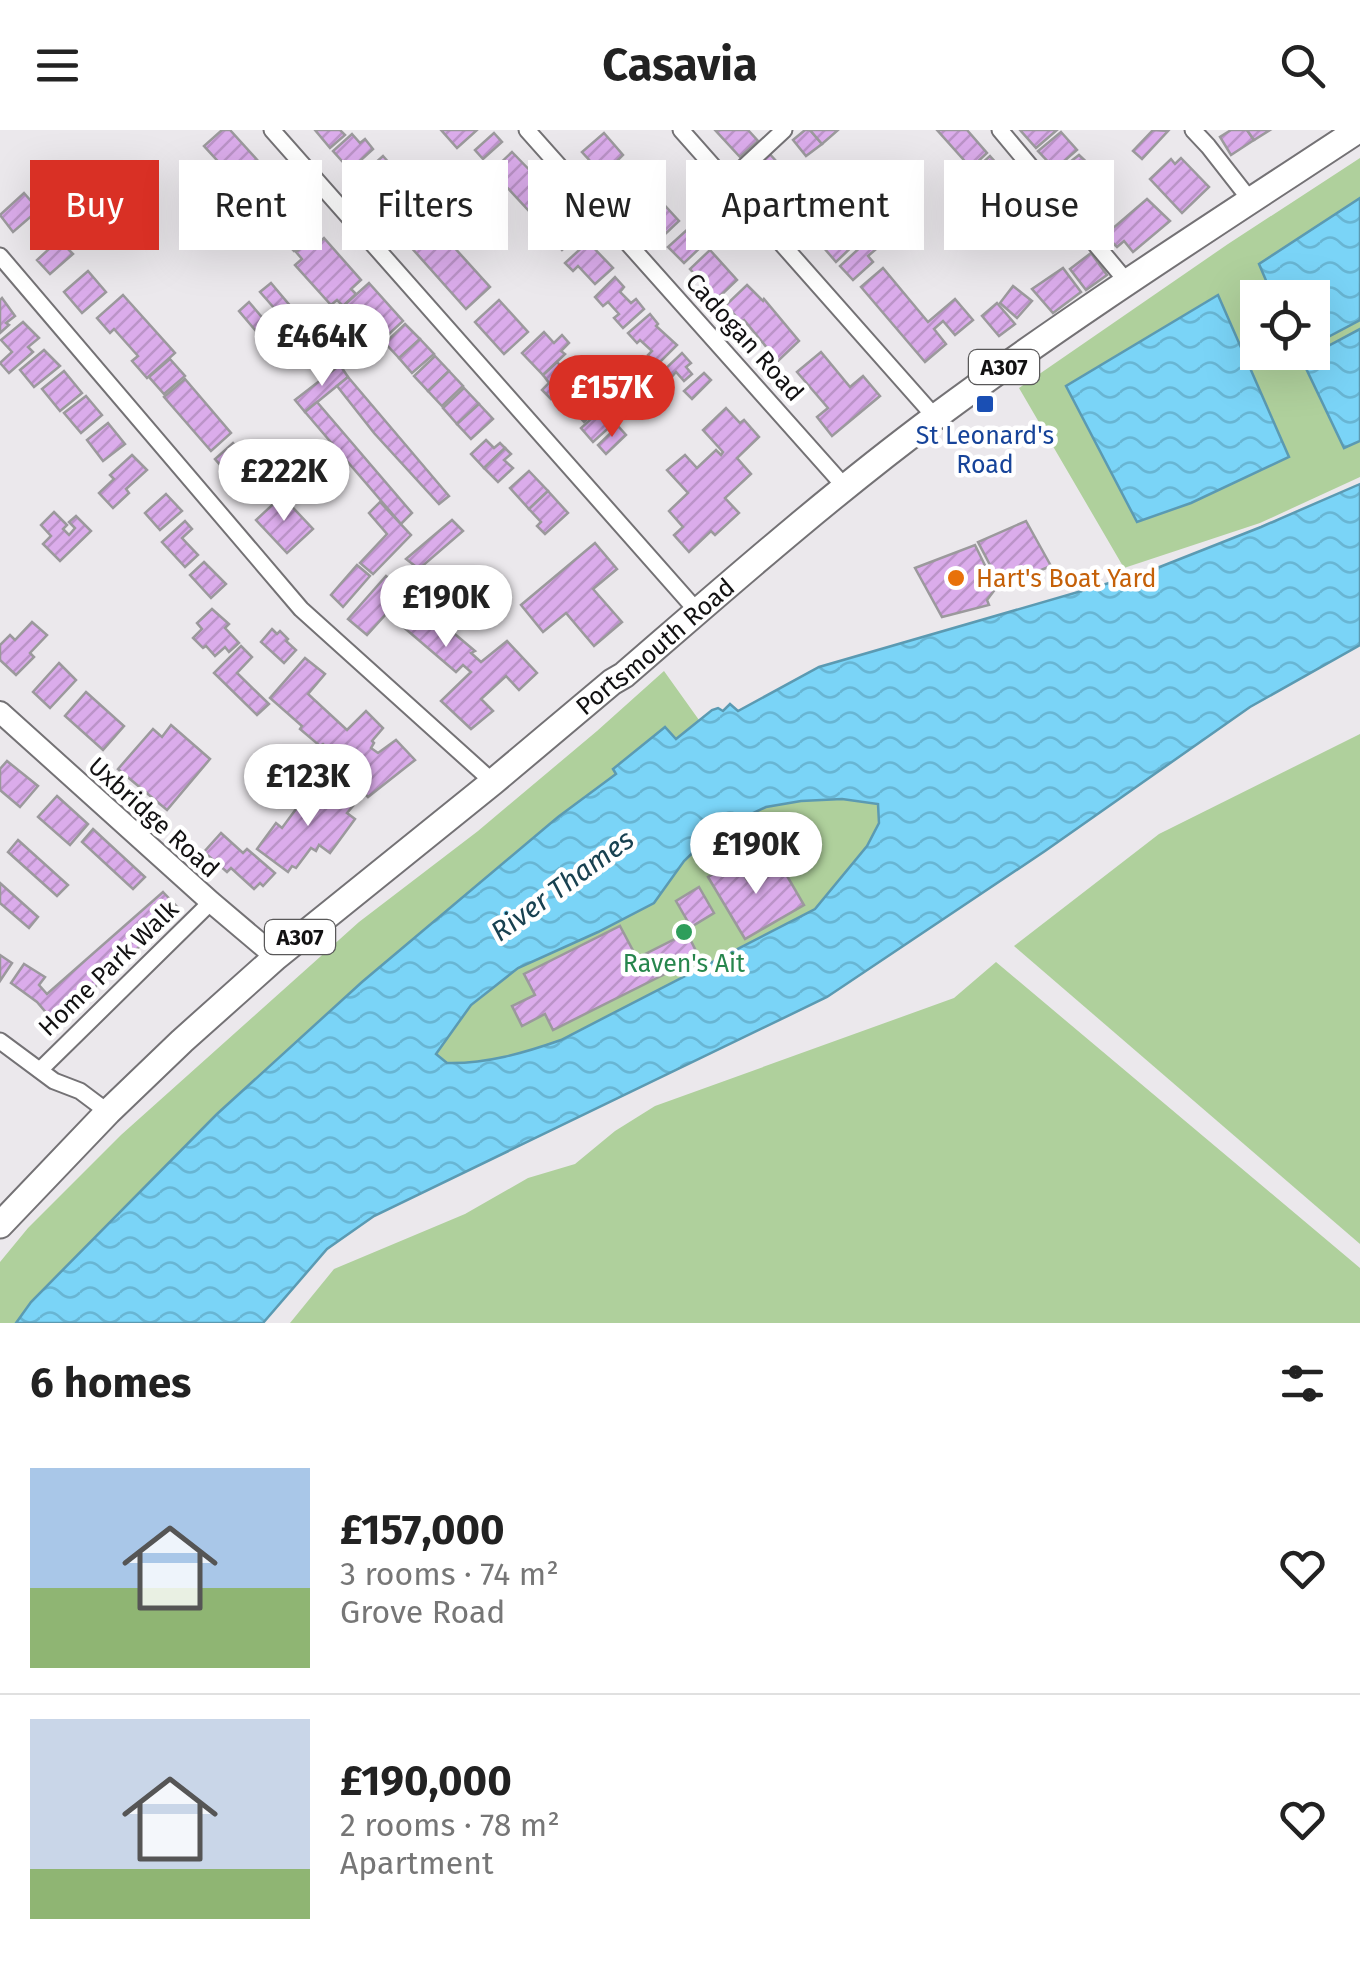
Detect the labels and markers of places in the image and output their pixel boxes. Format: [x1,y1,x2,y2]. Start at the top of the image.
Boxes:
pin: £464K [252,304,392,389]
pin: £157K [542,355,682,440]
marker: St Leonard's Road [974,393,996,415]
place label: St Leonard's Road [916,421,1054,480]
pin: £222K [214,439,354,524]
place label: Hart's Boat Yard [976,564,1156,594]
pin: £190K [376,565,516,650]
marker: Hart's Boat Yard [945,567,967,589]
pin: £123K [238,744,378,829]
pin: £190K [686,812,826,897]
marker: Raven's Ait [673,921,695,943]
place label: Raven's Ait [623,949,746,979]

